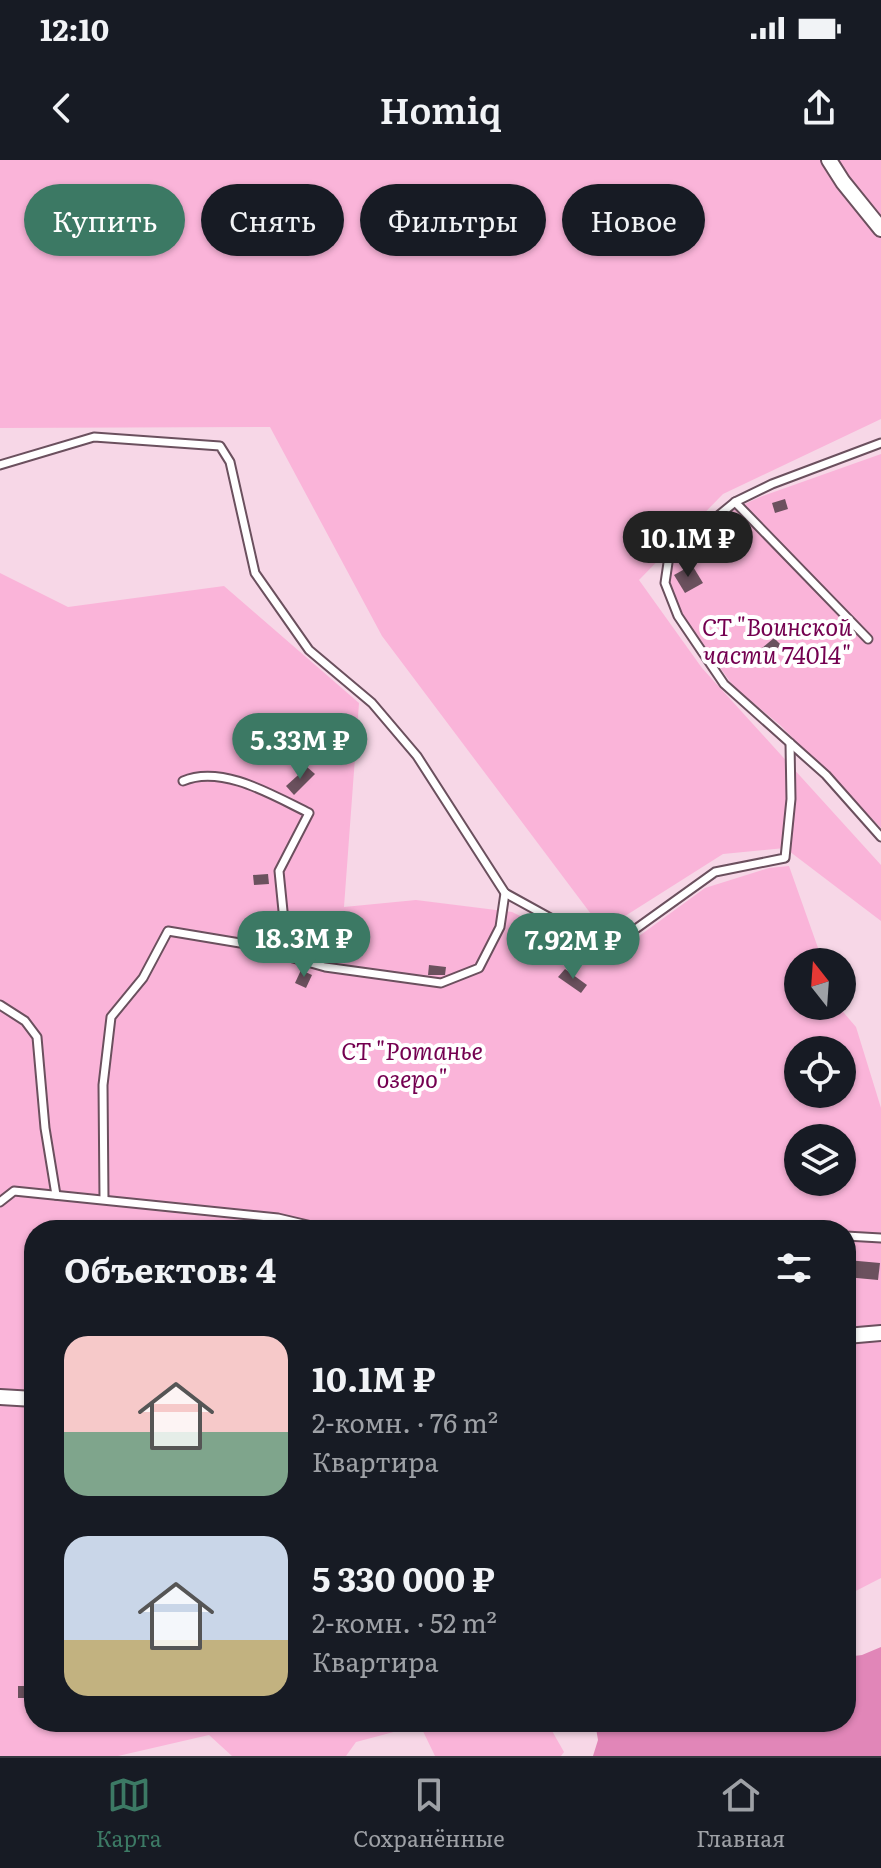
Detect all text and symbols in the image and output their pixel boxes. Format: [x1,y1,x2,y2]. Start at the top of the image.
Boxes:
text: 12:10 [40,6,109,50]
text: Homiq [379,82,502,135]
icon: back [40,86,84,130]
icon: share [797,86,841,130]
chip: Купить [24,184,185,256]
chip: Снять [201,184,344,256]
chip: Фильтры [360,184,546,256]
chip: Новое [562,184,705,256]
pin: 10.1M ₽ [614,511,762,579]
text: 10.1M ₽ [641,517,735,556]
park label: СТ "Воинской части 74014" [702,608,853,671]
pin: 5.33M ₽ [226,713,374,781]
text: 5.33M ₽ [250,719,350,758]
pin: 18.3M ₽ [230,911,378,979]
pin: 7.92M ₽ [499,913,647,981]
text: 18.3M ₽ [255,917,353,956]
text: 7.92M ₽ [525,919,621,958]
north arrow [784,948,856,1020]
map controls [784,948,856,1196]
park label: СТ "Ротанье озеро" [341,1032,483,1095]
button: locate [784,1036,856,1108]
button: layers [784,1124,856,1196]
text: Объектов: 4 [64,1243,276,1293]
icon: filters [772,1246,816,1290]
text: 10.1M ₽ [312,1352,435,1402]
icon: home [128,1368,224,1464]
text: 2-комн. · 76 m² [312,1402,498,1441]
text: Квартира [312,1441,438,1480]
text: 5 330 000 ₽ [312,1552,495,1602]
icon: home [128,1568,224,1664]
text: 2-комн. · 52 m² [312,1602,497,1641]
text: Квартира [312,1641,438,1680]
tab: Карта [96,1773,162,1854]
tab: Сохранённые [353,1773,505,1854]
tab: Главная [696,1773,785,1854]

